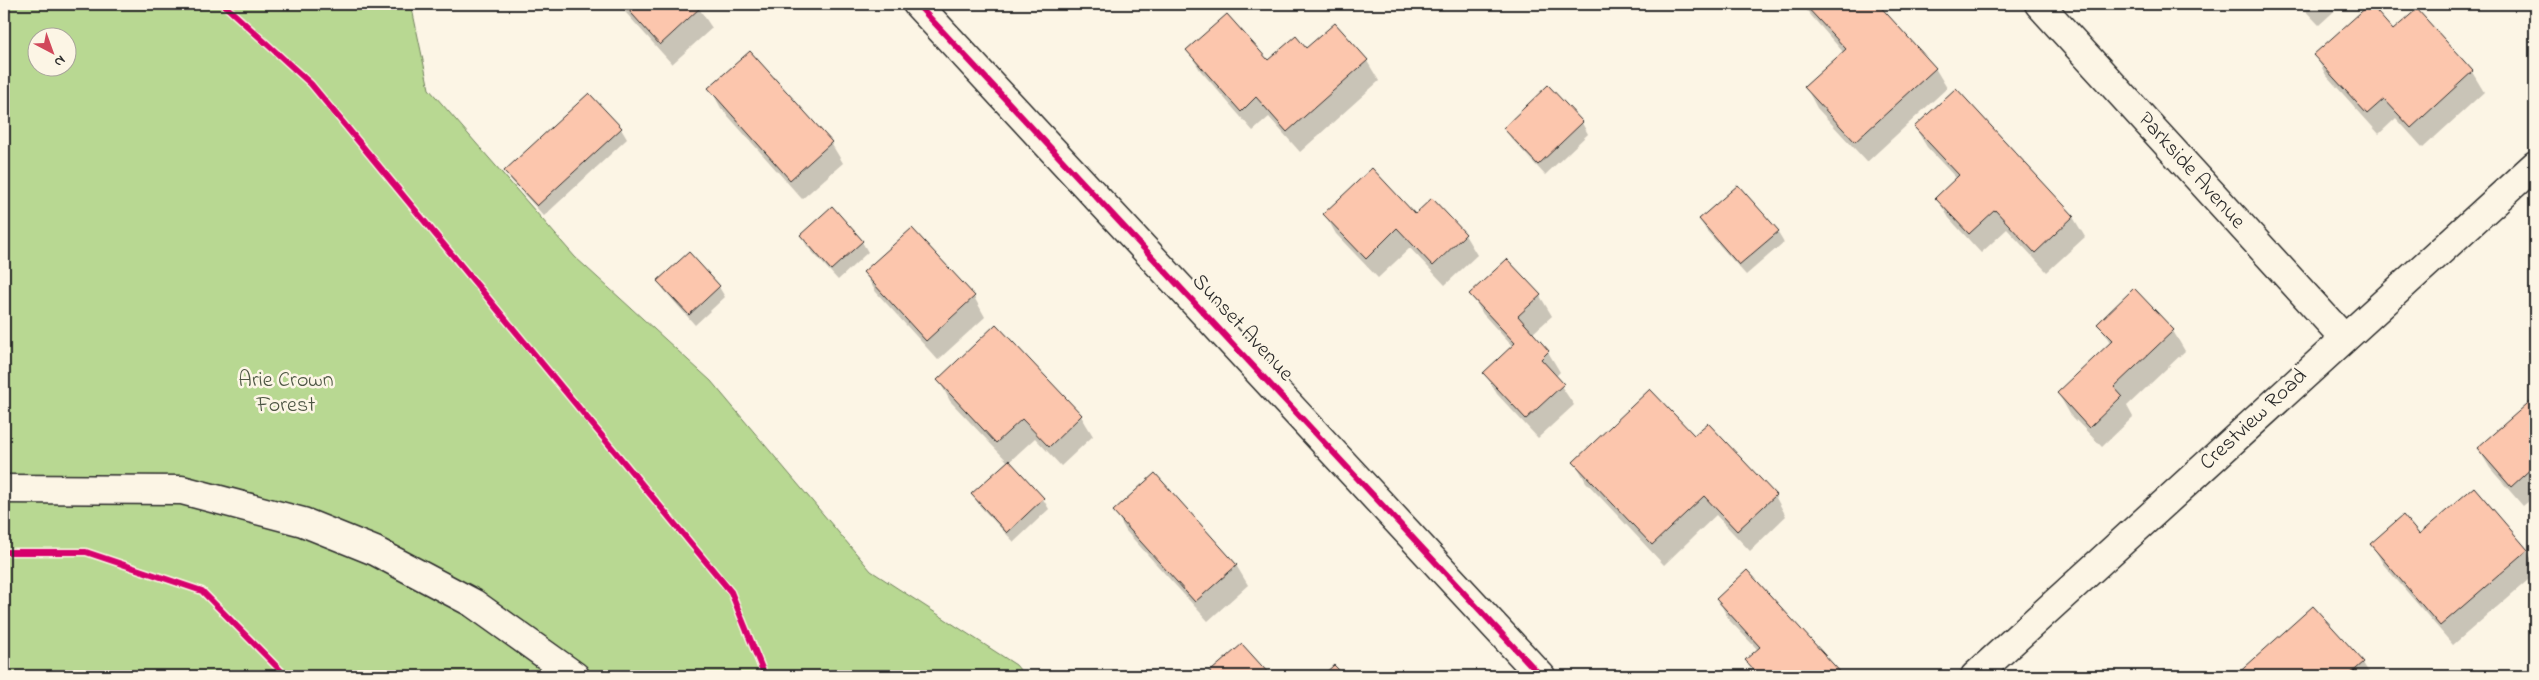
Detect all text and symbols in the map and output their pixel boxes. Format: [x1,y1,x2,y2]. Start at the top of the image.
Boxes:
north arrow [28,28,78,78]
text: N [49,50,70,72]
street label: Parkside Avenue [2129,105,2253,237]
street label: Sunset Avenue [1184,267,1301,389]
street label: Crestview Road [2193,361,2315,479]
park label: Arie Crown Forest [238,365,334,422]

